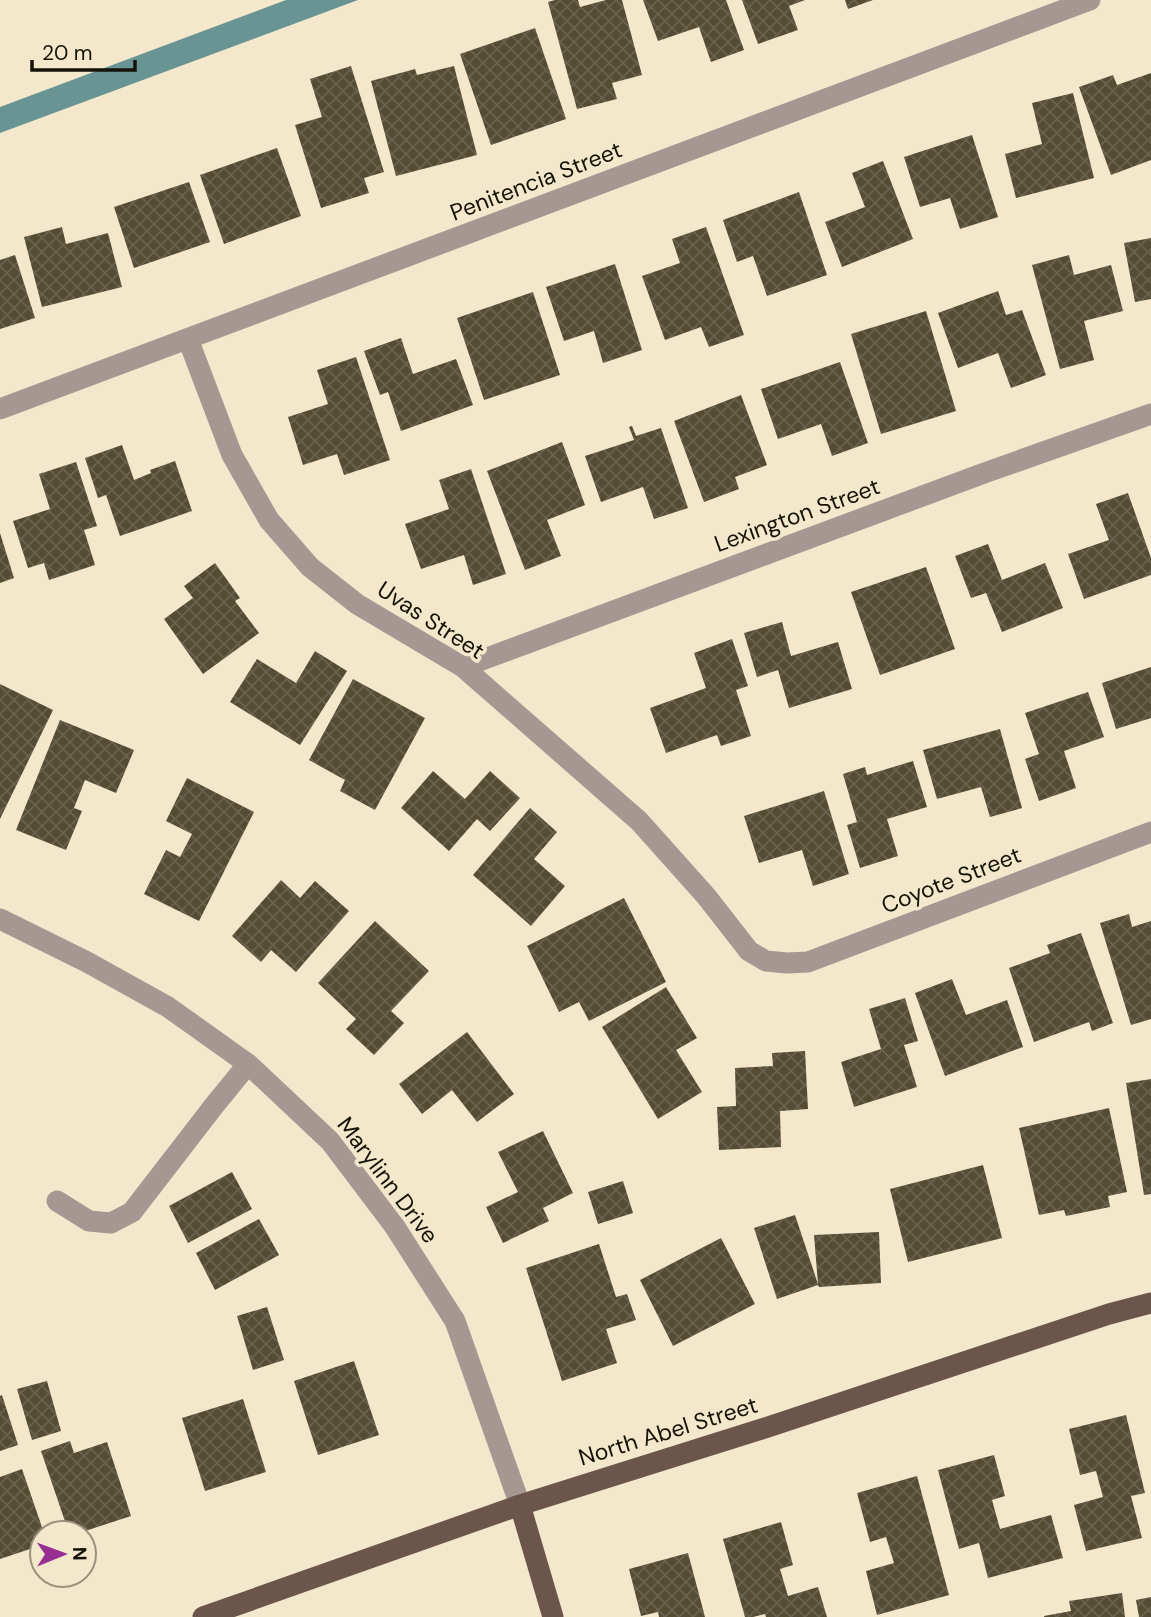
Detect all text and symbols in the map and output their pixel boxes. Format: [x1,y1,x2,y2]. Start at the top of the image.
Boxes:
scale bar [32,28,135,72]
text: 20 m [42,39,93,67]
street label: Penitencia Street [446,134,626,228]
street label: Lexington Street [710,471,884,559]
street label: Uvas Street [372,574,490,666]
street label: Coyote Street [877,840,1025,920]
street label: Marylinn Drive [331,1111,445,1249]
street label: North Abel Street [575,1390,761,1472]
north arrow [28,1519,98,1589]
text: N [67,1547,92,1561]

